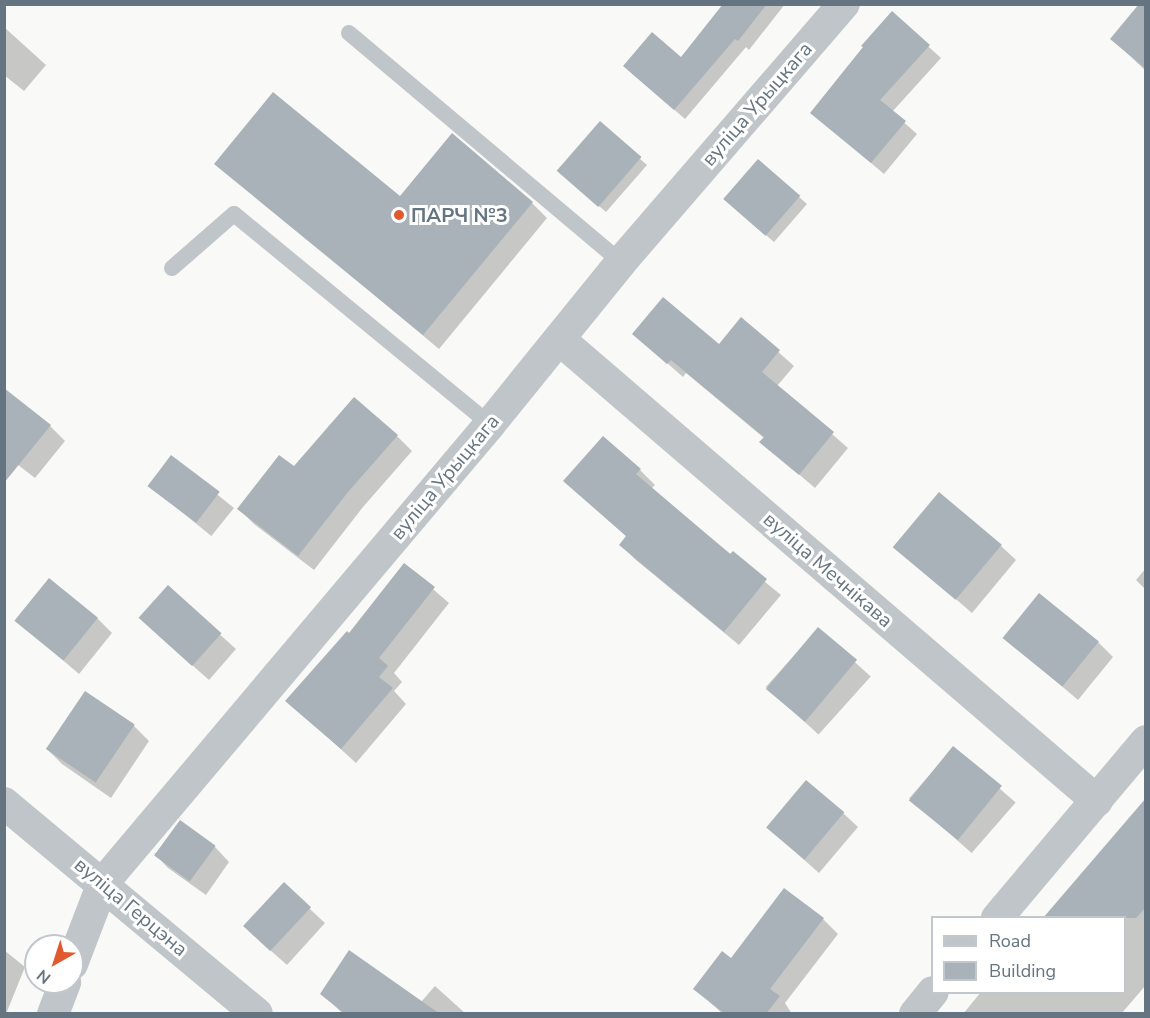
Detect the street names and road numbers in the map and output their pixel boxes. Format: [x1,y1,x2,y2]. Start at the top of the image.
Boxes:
street label: вуліца Урыцкага [697,37,817,171]
street label: вуліца Урыцкага [386,410,504,544]
street label: вуліца Мечнікава [758,507,898,633]
street label: вуліца Герцэна [69,853,193,961]

